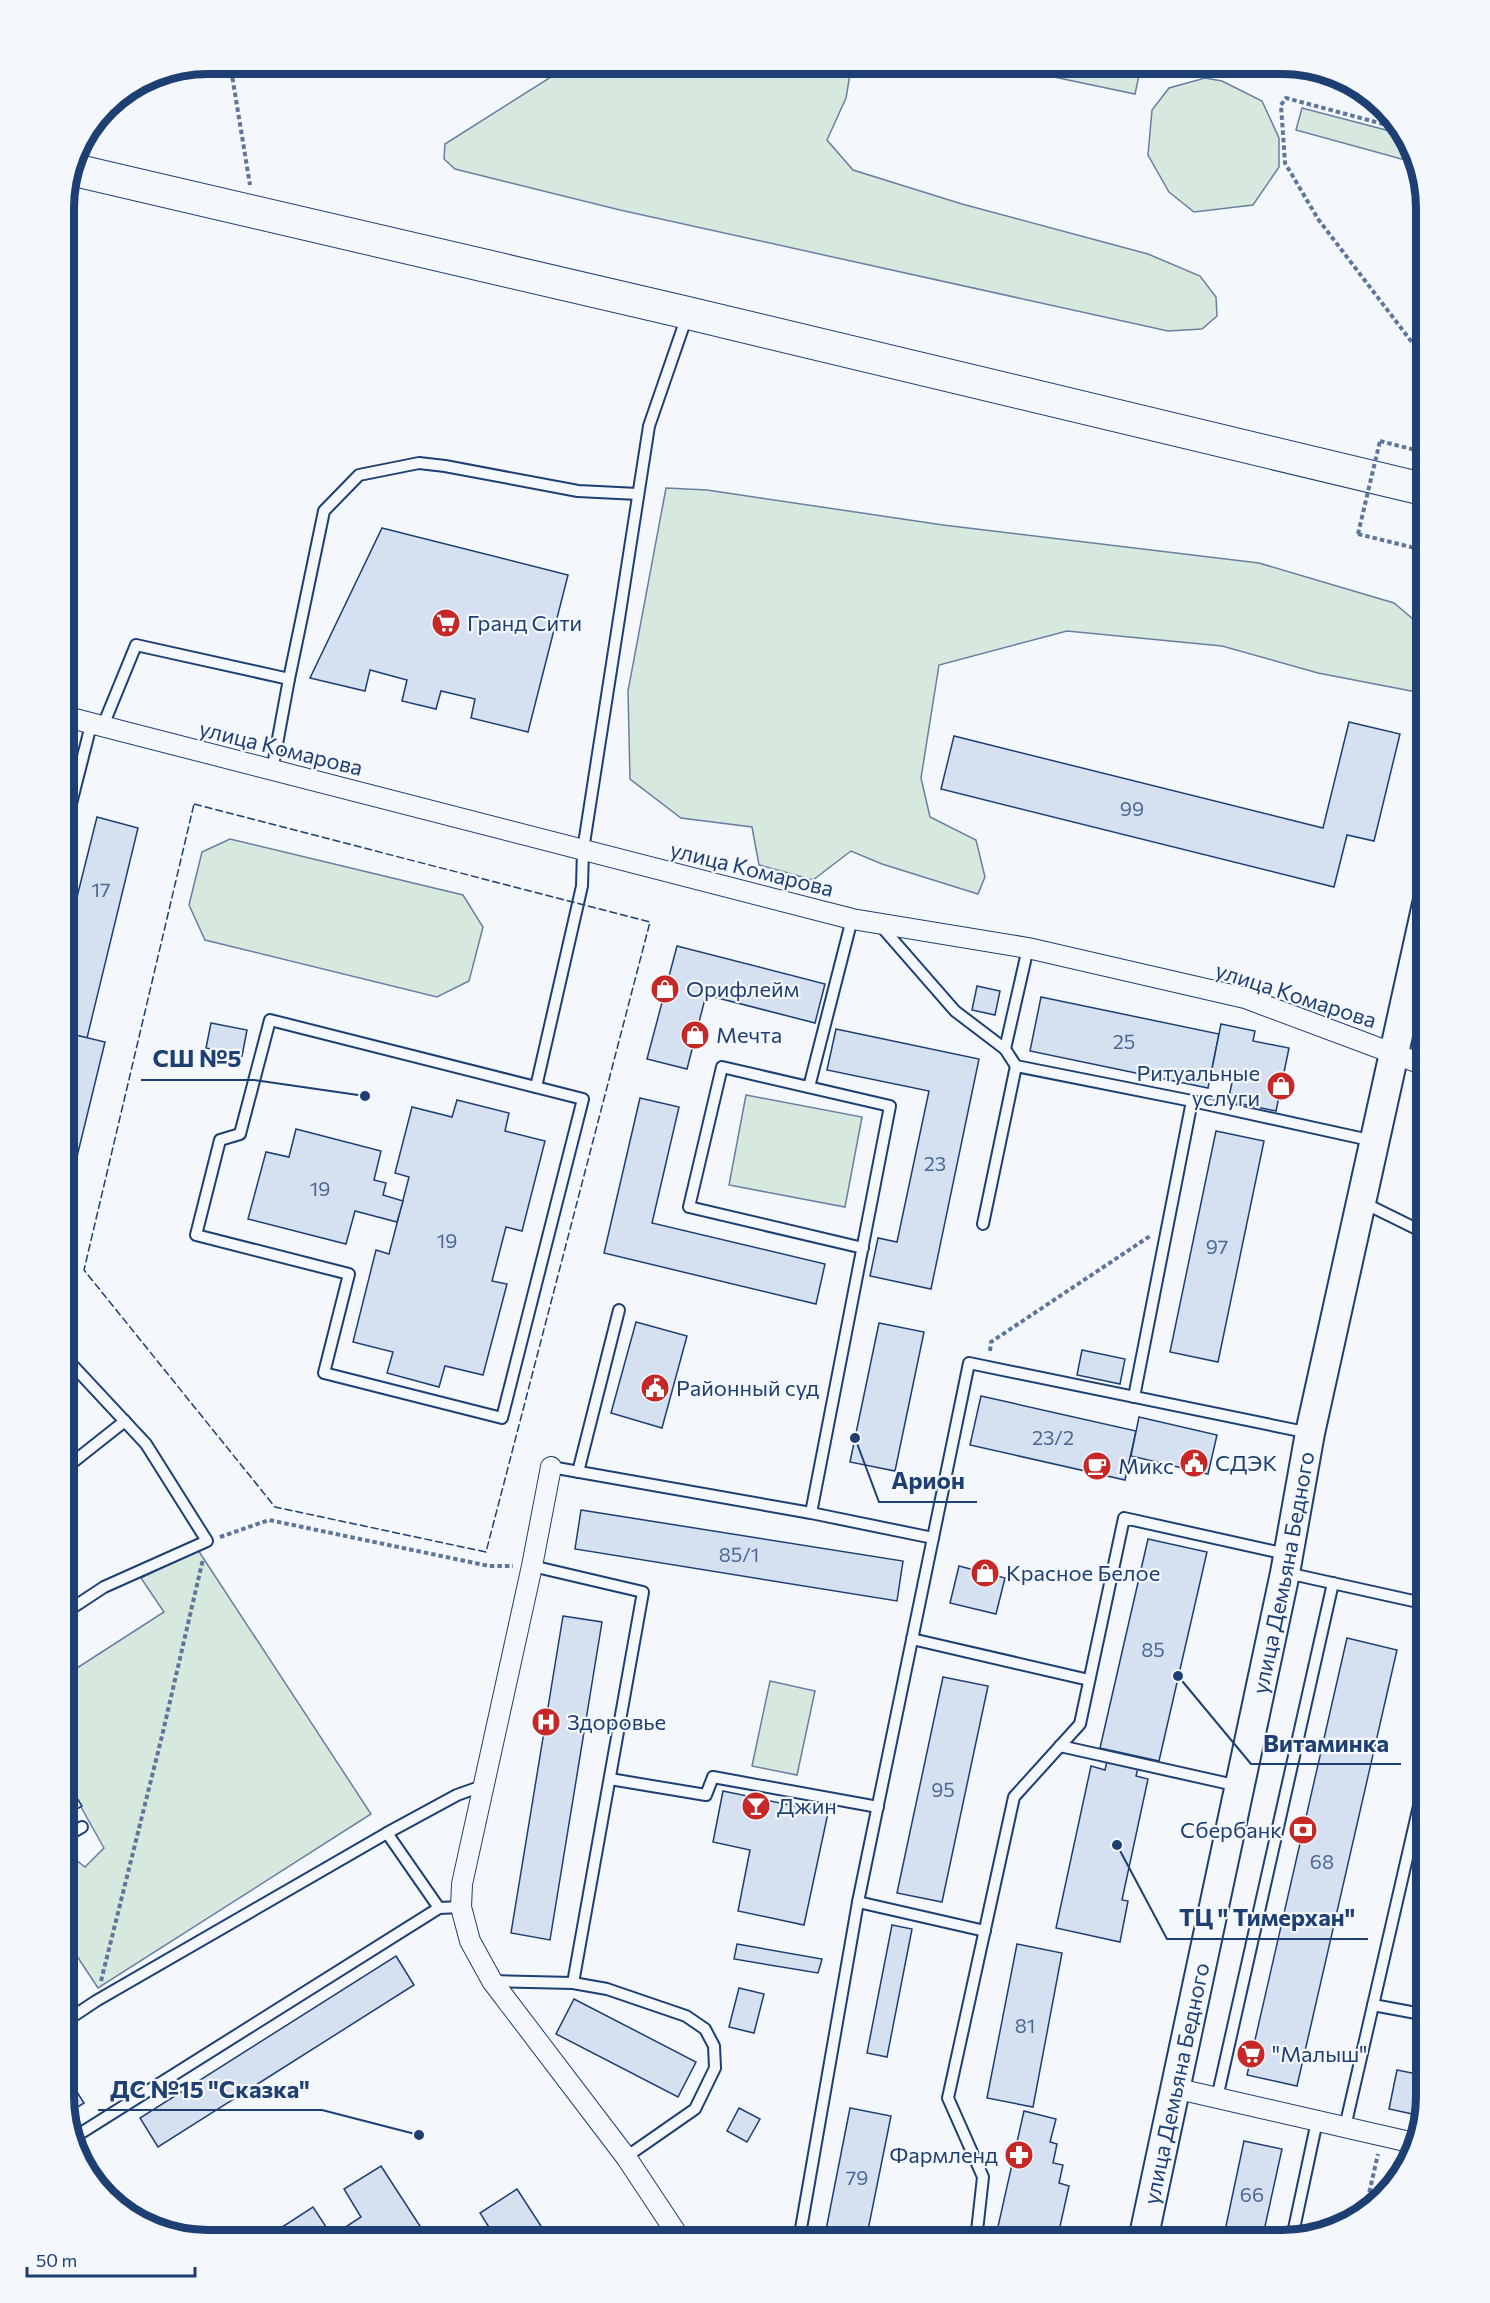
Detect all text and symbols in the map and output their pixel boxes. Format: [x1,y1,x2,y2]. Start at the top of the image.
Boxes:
supermarket icon: Гранд Сити [430,607,462,639]
place label: Гранд Сити [467,609,582,636]
street label: улица Комарова [197,714,366,781]
house number: 99 [1120,796,1144,820]
street label: улица Комарова [668,835,837,902]
house number: 17 [91,877,111,901]
street label: улица Комарова [1212,956,1380,1033]
shop icon: Орифлейм [649,973,681,1005]
place label: Орифлейм [686,975,799,1002]
shop icon: Мечта [679,1019,711,1051]
place label: Мечта [716,1021,782,1048]
house number: 25 [1113,1029,1135,1053]
callout: СШ №5 [141,1038,254,1080]
text: СШ №5 [153,1043,241,1072]
place label: Ритуальные услуги [1137,1059,1260,1111]
shop icon: Ритуальные услуги [1265,1070,1297,1102]
house number: 23 [924,1151,946,1175]
house number: 19 [310,1176,330,1200]
house number: 19 [437,1228,457,1252]
house number: 97 [1206,1234,1228,1258]
public building icon: Районный суд [639,1372,671,1404]
place label: Районный суд [676,1374,819,1401]
house number: 23/2 [1032,1425,1074,1449]
public building icon: СДЭК [1178,1447,1210,1479]
place label: СДЭК [1215,1449,1277,1476]
street label: улица Демьяна Бедного [1246,1449,1319,1696]
cafe icon: Микс [1081,1450,1113,1482]
place label: Микс [1118,1452,1174,1479]
callout: Арион [879,1460,977,1502]
text: Арион [891,1465,965,1494]
house number: 85/1 [719,1542,759,1566]
shop icon: Красное Белое [969,1557,1001,1589]
place label: Красное Белое [1006,1559,1160,1586]
house number: 85 [1141,1637,1165,1661]
hospital icon: Здоровье [530,1706,562,1738]
place label: Здоровье [567,1708,666,1735]
callout: Витаминка [1251,1722,1401,1764]
text: Витаминка [1263,1728,1389,1757]
house number: 95 [931,1777,955,1801]
bar icon: Джин [740,1790,772,1822]
place label: Джин [777,1792,837,1819]
bank icon: Сбербанк [1287,1814,1319,1846]
place label: Сбербанк [1180,1816,1282,1843]
house number: 68 [1310,1849,1334,1873]
callout: ТЦ " Тимерхан" [1167,1897,1368,1939]
text: ТЦ " Тимерхан" [1179,1902,1355,1931]
street label: улица Демьяна Бедного [1137,1960,1215,2207]
house number: 81 [1015,2013,1035,2037]
supermarket icon: "Малыш" [1235,2038,1267,2070]
place label: "Малыш" [1272,2040,1368,2067]
callout: ДС №15 "Сказка" [98,2068,322,2110]
text: ДС №15 "Сказка" [110,2074,310,2103]
pharmacy icon: Фармленд [1003,2139,1035,2171]
place label: Фармленд [890,2141,998,2168]
house number: 79 [846,2165,868,2189]
house number: 66 [1240,2182,1264,2206]
scale bar [27,2240,195,2278]
text: 50 m [36,2249,77,2271]

